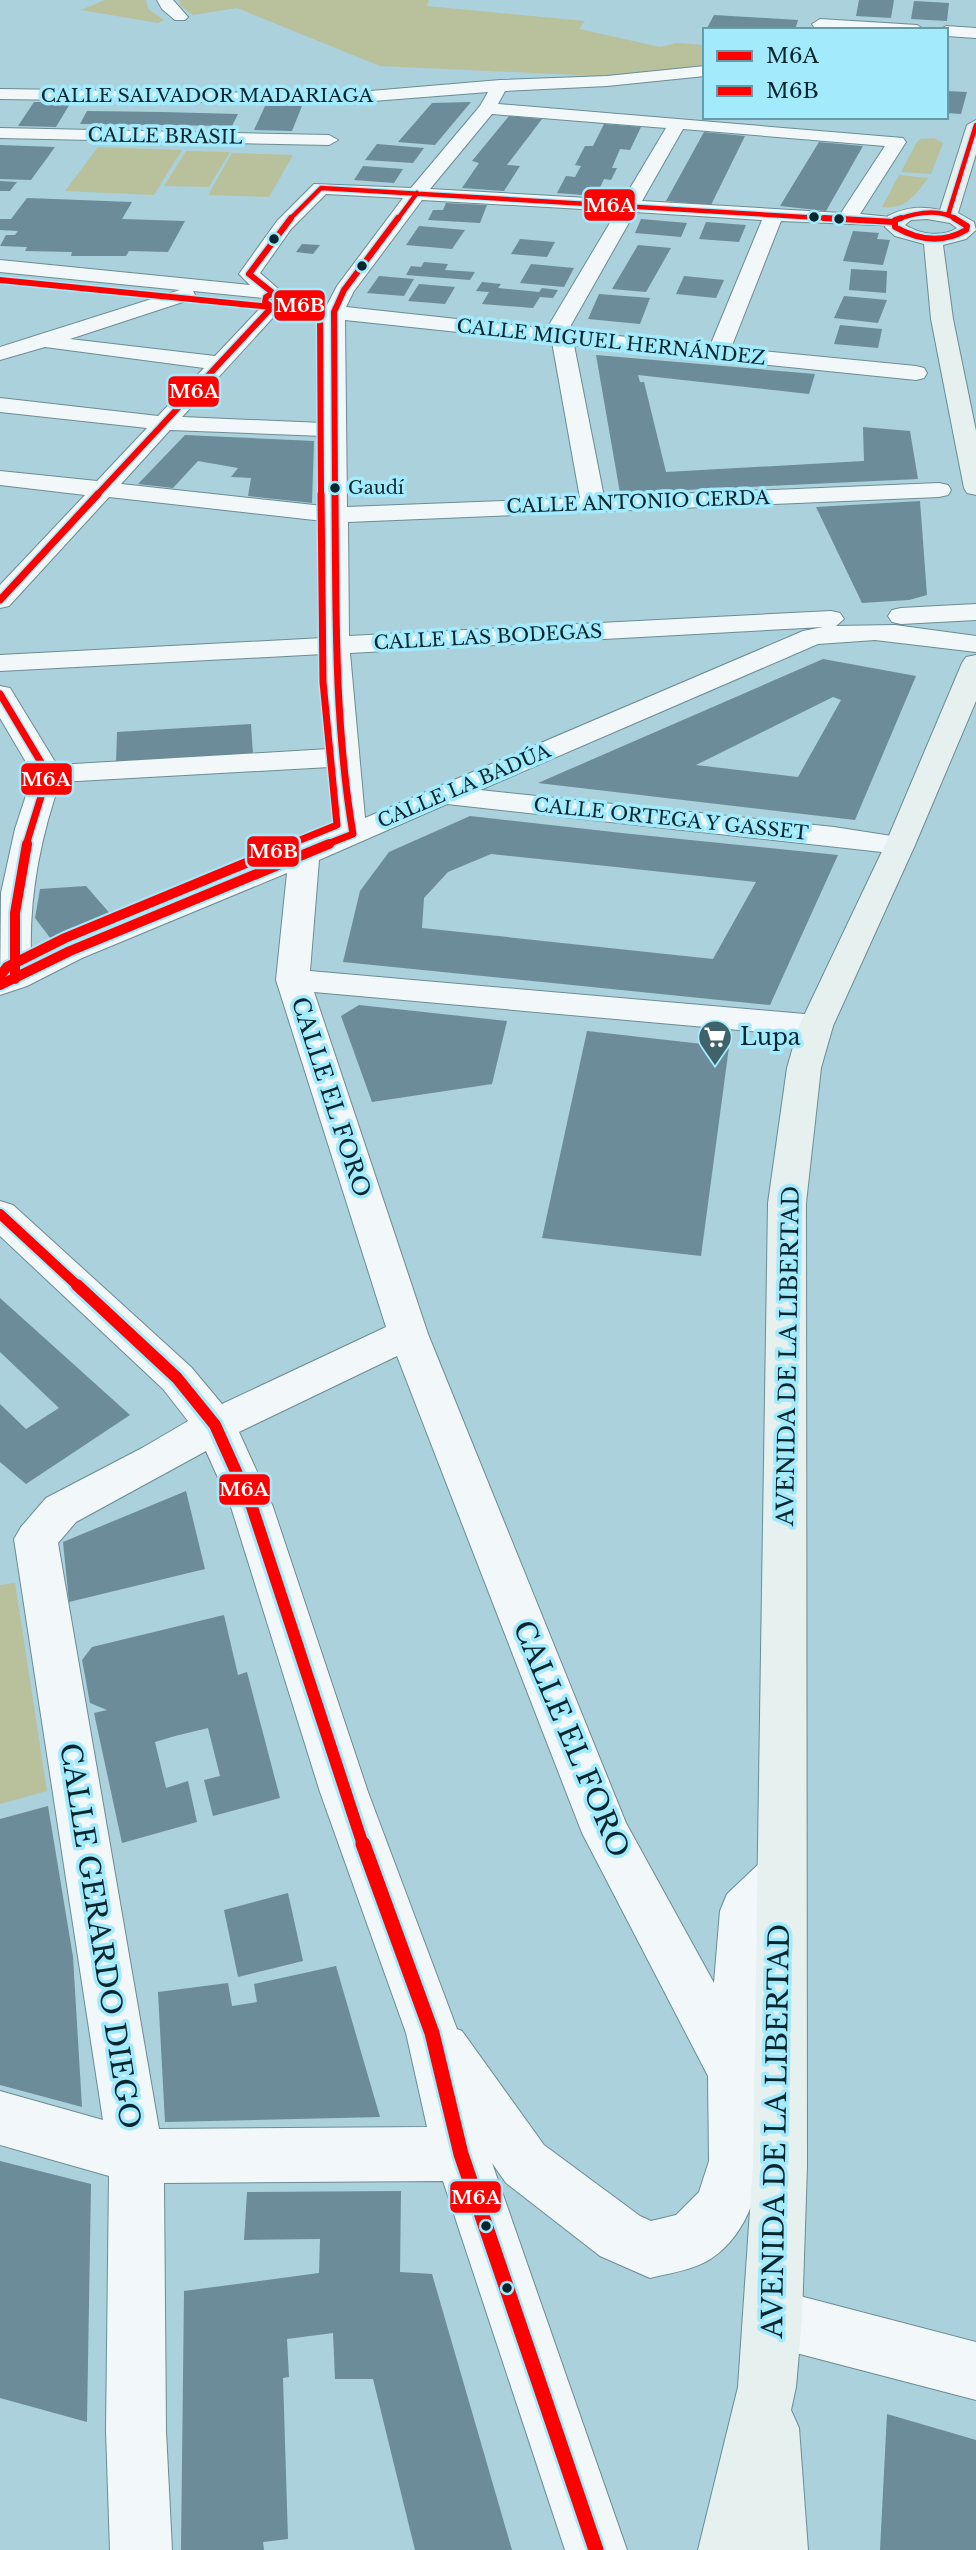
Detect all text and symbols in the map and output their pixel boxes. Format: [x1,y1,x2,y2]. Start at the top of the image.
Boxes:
legend [703,28,948,119]
text: M6A [766,43,819,69]
text: M6B [766,78,819,104]
street label: CALLE SALVADOR MADARIAGA [41,84,373,107]
street label: CALLE BRASIL [87,123,243,149]
line badge: M6A [583,188,636,222]
text: M6A [585,194,636,217]
unlabelled marker [807,210,821,224]
unlabelled marker [832,212,846,226]
unlabelled marker [267,232,281,246]
unlabelled marker [355,259,369,273]
line badge: M6B [273,289,326,322]
text: M6B [275,294,325,317]
street label: CALLE MIGUEL HERNÁNDEZ [455,314,767,370]
line badge: M6A [167,375,220,408]
text: M6A [169,380,220,403]
place label: Gaudí [348,477,405,499]
marker: Gaudí [328,481,342,495]
street label: CALLE ANTONIO CERDA [506,486,771,518]
street label: CALLE LAS BODEGAS [373,620,603,654]
street label: CALLE LA BADÚA [374,739,554,833]
line badge: M6A [20,762,73,796]
text: M6A [21,768,72,791]
street label: CALLE ORTEGA Y GASSET [532,793,810,845]
line badge: M6B [246,835,300,868]
text: M6B [248,840,298,863]
street label: CALLE EL FORO [285,993,377,1201]
supermarket icon: Lupa [696,1018,734,1067]
place label: Lupa [740,1023,801,1051]
street label: AVENIDA DE LA LIBERTAD [771,1186,805,1527]
line badge: M6A [218,1473,271,1506]
text: M6A [219,1478,270,1501]
street label: CALLE EL FORO [505,1615,637,1863]
street label: CALLE GERARDO DIEGO [52,1741,148,2131]
street label: AVENIDA DE LA LIBERTAD [755,1923,797,2340]
line badge: M6A [449,2180,502,2214]
text: M6A [451,2186,502,2209]
unlabelled marker [479,2219,493,2233]
unlabelled marker [500,2281,514,2295]

